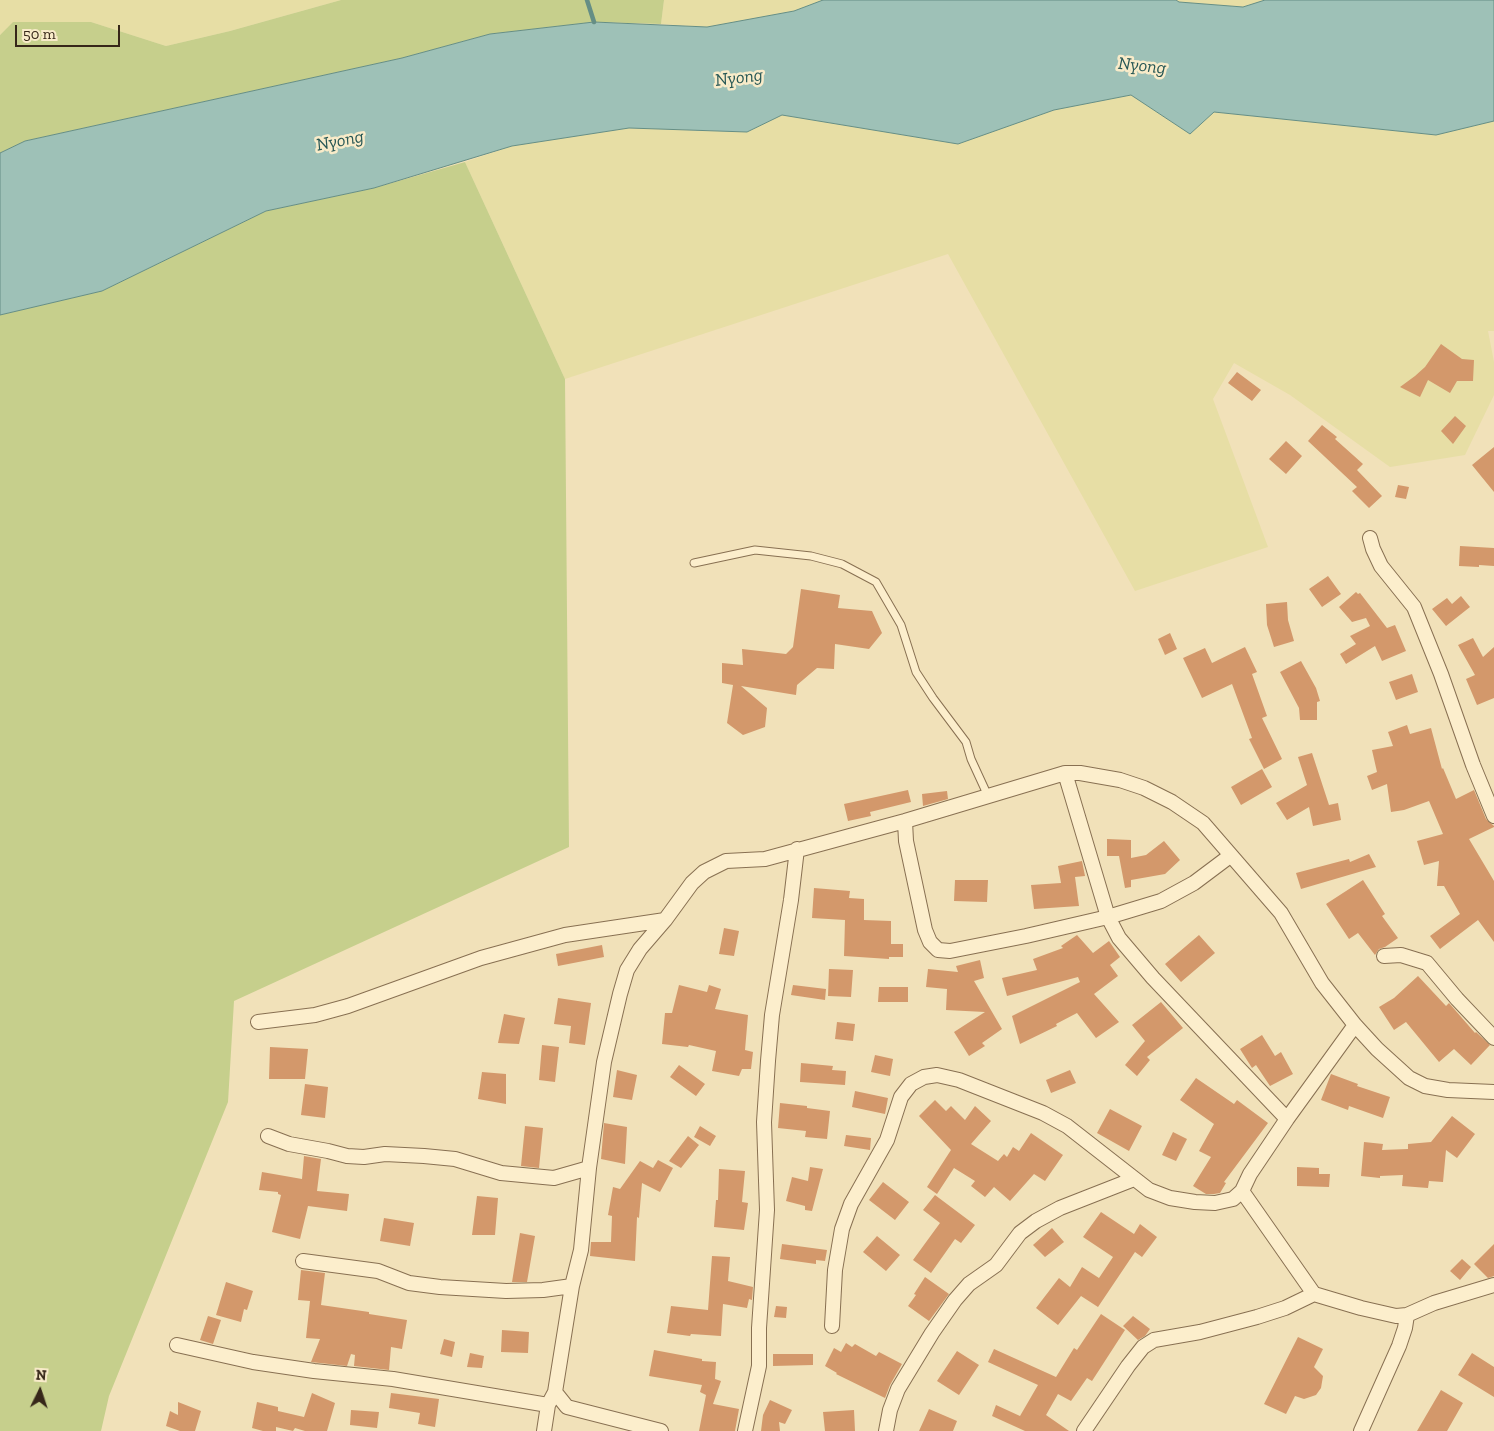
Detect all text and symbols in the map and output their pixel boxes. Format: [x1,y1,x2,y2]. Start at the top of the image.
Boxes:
scale bar [18,15,122,47]
text: 50 m [23,25,56,43]
water label: Nyong [1117,53,1167,79]
water label: Nyong [714,64,764,92]
water label: Nyong [314,126,366,156]
north arrow [15,1366,65,1416]
text: N [35,1367,47,1384]

